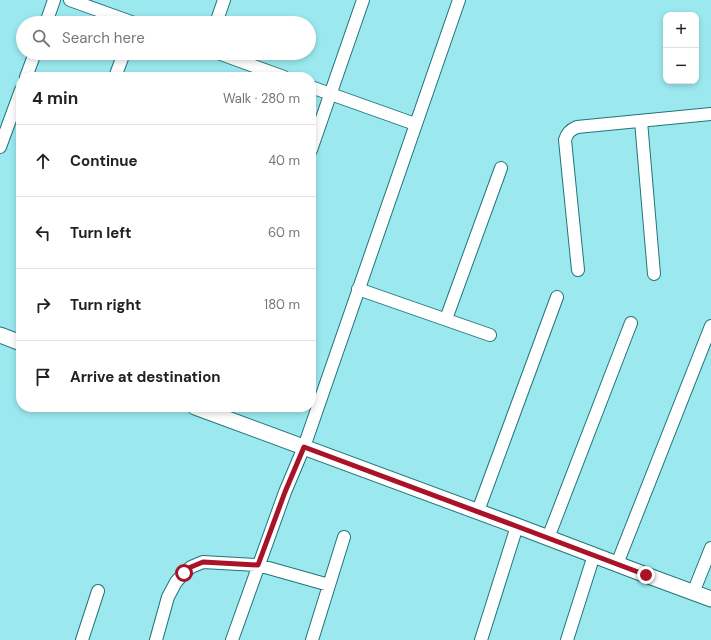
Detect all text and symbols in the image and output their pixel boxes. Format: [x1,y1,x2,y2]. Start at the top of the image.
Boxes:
map controls [663,12,699,84]
button: + [663,12,699,48]
search box [16,16,316,60]
icon: search [30,27,52,49]
text: Search here [62,28,145,48]
button: − [663,48,699,84]
text: 4 min [32,87,78,109]
text: Walk · 280 m [223,90,300,107]
icon: ahead [32,150,54,172]
text: Continue [70,151,138,171]
text: 40 m [268,152,300,169]
icon: left [32,222,54,244]
text: Turn left [70,223,131,243]
text: 60 m [268,224,300,241]
icon: right [32,294,54,316]
text: Turn right [70,295,141,315]
text: 180 m [264,296,300,313]
icon: arrive [32,366,54,388]
text: Arrive at destination [70,367,221,387]
route start [175,564,193,582]
route end [637,566,655,584]

